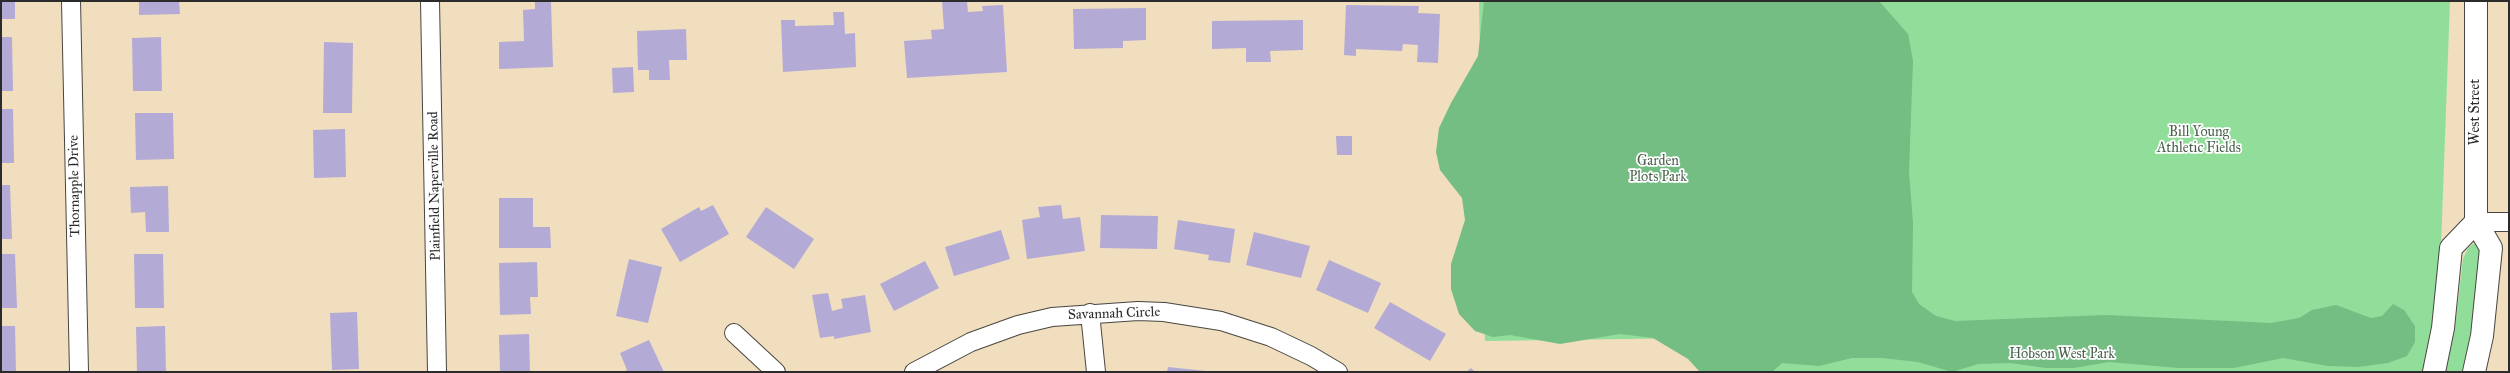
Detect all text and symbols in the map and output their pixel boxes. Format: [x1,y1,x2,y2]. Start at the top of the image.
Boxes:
street label: West Street [2468,79,2484,145]
street label: Plainfield Naperville Road [425,111,445,261]
park label: Bill Young Athletic Fields [2157,125,2241,158]
street label: Thornapple Drive [66,135,84,237]
park label: Garden Plots Park [1629,154,1687,186]
street label: Savannah Circle [1068,304,1160,324]
park label: Hobson West Park [2009,347,2115,363]

